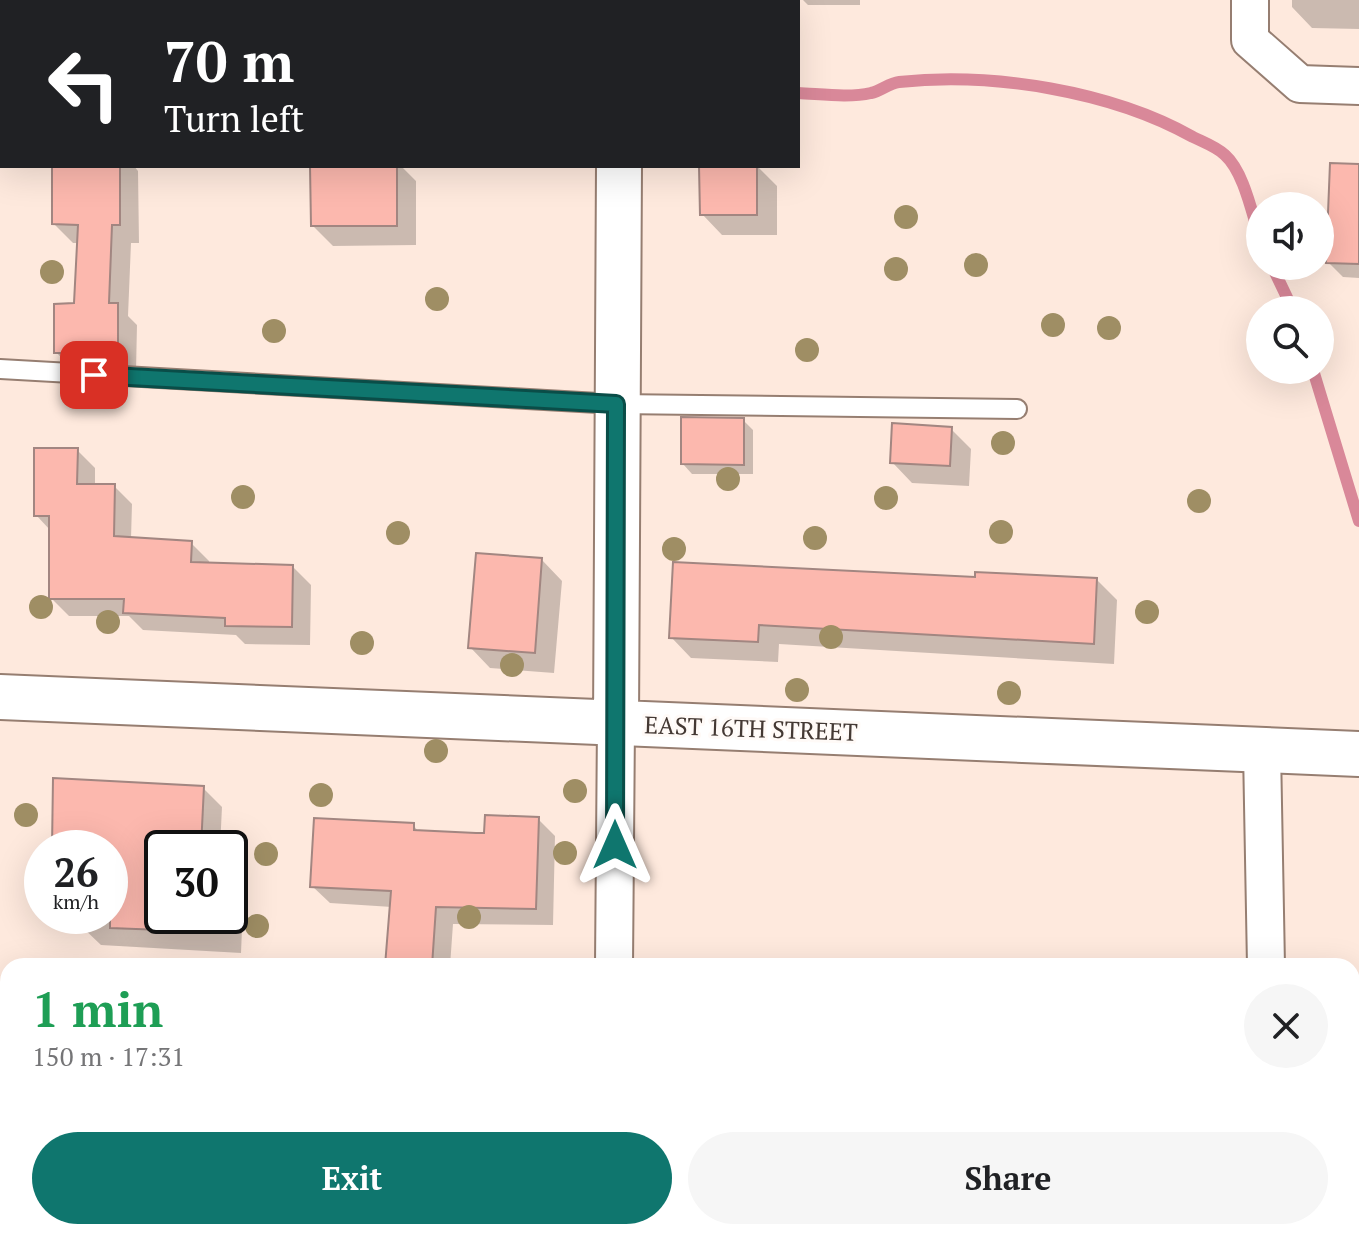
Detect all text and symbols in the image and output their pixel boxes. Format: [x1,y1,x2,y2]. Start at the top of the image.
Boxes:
text: 70 m [164,24,294,98]
icon: left [32,32,136,136]
text: Turn left [164,95,304,142]
map controls [1246,192,1334,384]
button: sound [1246,192,1334,280]
button: search [1246,296,1334,384]
pin [60,341,128,409]
icon: arrive [72,353,116,397]
street label: EAST 16TH STREET [644,708,858,748]
position arrow [573,803,657,887]
speed limit sign: 30 [144,830,248,934]
text: 26 [53,845,99,898]
text: km/h [53,888,99,915]
text: 1 min [32,977,163,1041]
button: close [1244,984,1328,1068]
text: 150 m · 17:31 [32,1039,185,1073]
button: Exit [32,1132,672,1224]
button: Share [688,1132,1328,1224]

